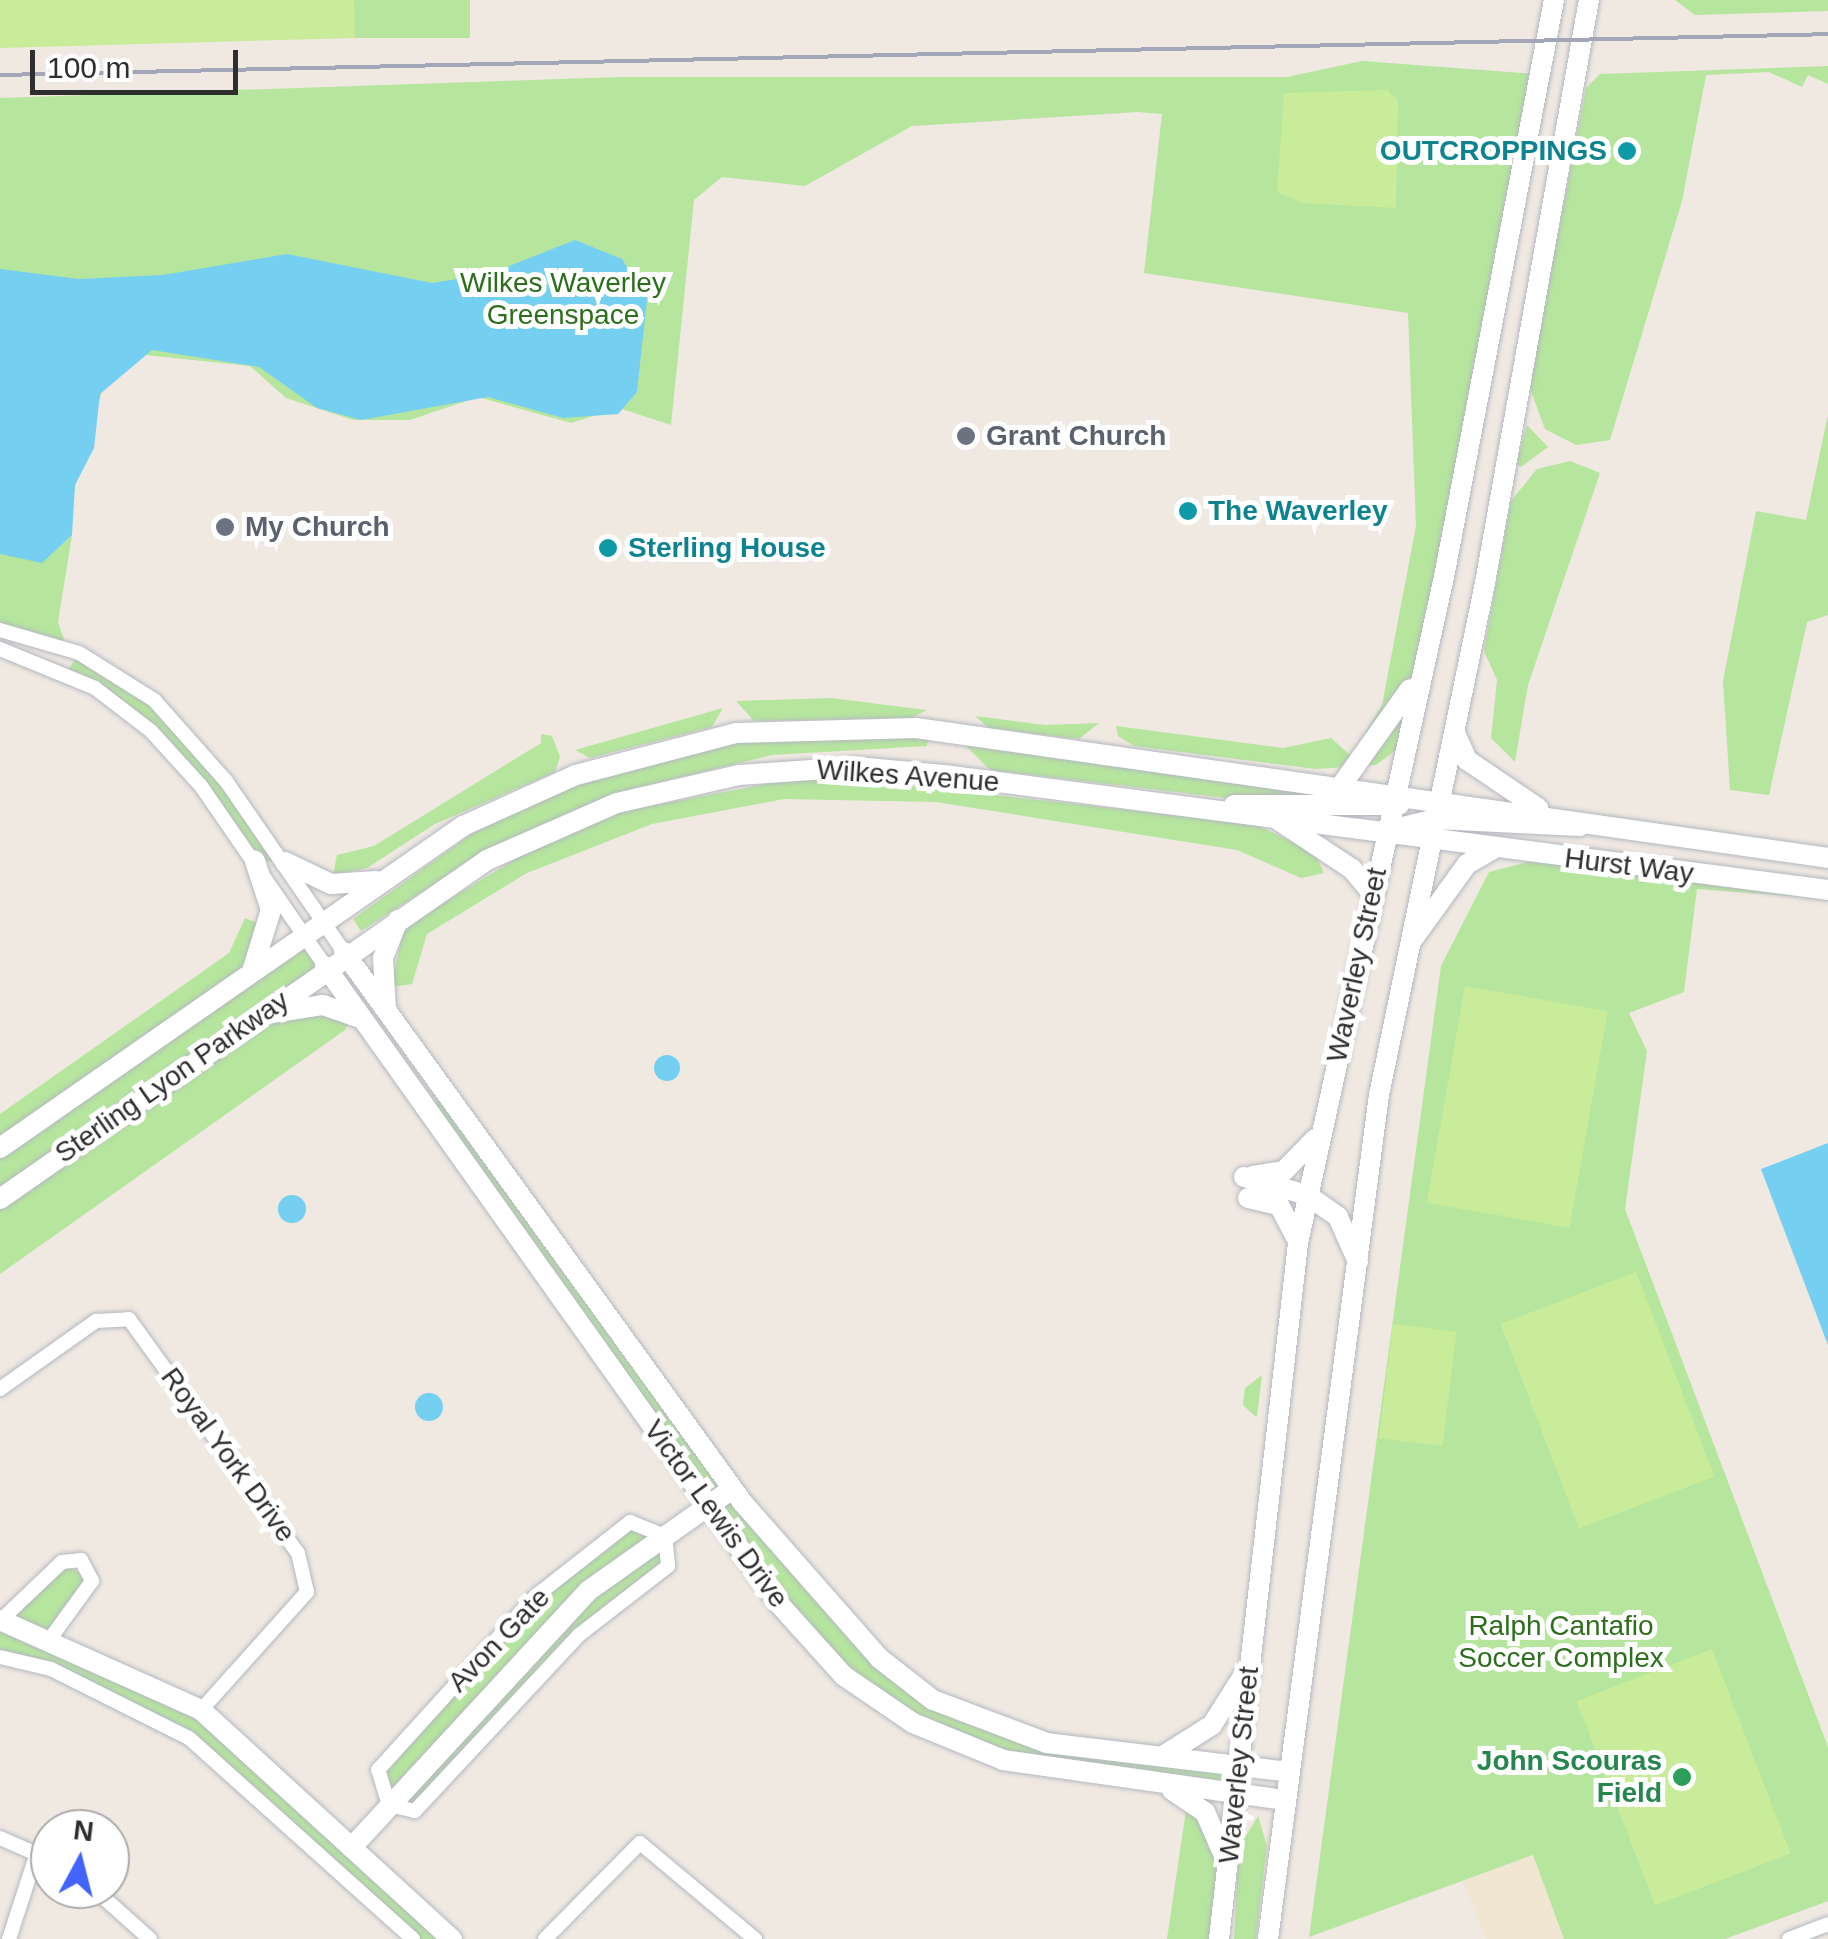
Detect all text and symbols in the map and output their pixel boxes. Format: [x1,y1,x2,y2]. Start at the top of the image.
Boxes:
scale bar [35,30,242,92]
text: 100 m [47,51,130,84]
place label: OUTCROPPINGS [1380,134,1607,168]
marker: OUTCROPPINGS [1616,140,1638,162]
park label: Wilkes Waverley Greenspace [460,266,666,332]
place label: Grant Church [986,419,1166,453]
marker: Grant Church [955,425,977,447]
place label: The Waverley [1208,494,1387,528]
marker: The Waverley [1177,500,1199,522]
place label: My Church [245,510,390,544]
marker: My Church [214,516,236,538]
place label: Sterling House [628,531,826,565]
marker: Sterling House [597,537,619,559]
street label: Wilkes Avenue [815,753,1001,799]
street label: Hurst Way [1563,841,1695,891]
street label: Waverley Street [1320,865,1394,1065]
street label: Sterling Lyon Parkway [49,984,295,1170]
street label: Royal York Drive [153,1361,303,1549]
street label: Victor Lewis Drive [637,1414,795,1614]
street label: Avon Gate [441,1581,557,1699]
park label: Ralph Cantafio Soccer Complex [1458,1609,1664,1675]
street label: Waverley Street [1212,1665,1266,1865]
place label: John Scouras Field [1477,1744,1662,1810]
marker: John Scouras Field [1671,1766,1693,1788]
north arrow [30,1809,130,1909]
text: N [72,1814,95,1847]

